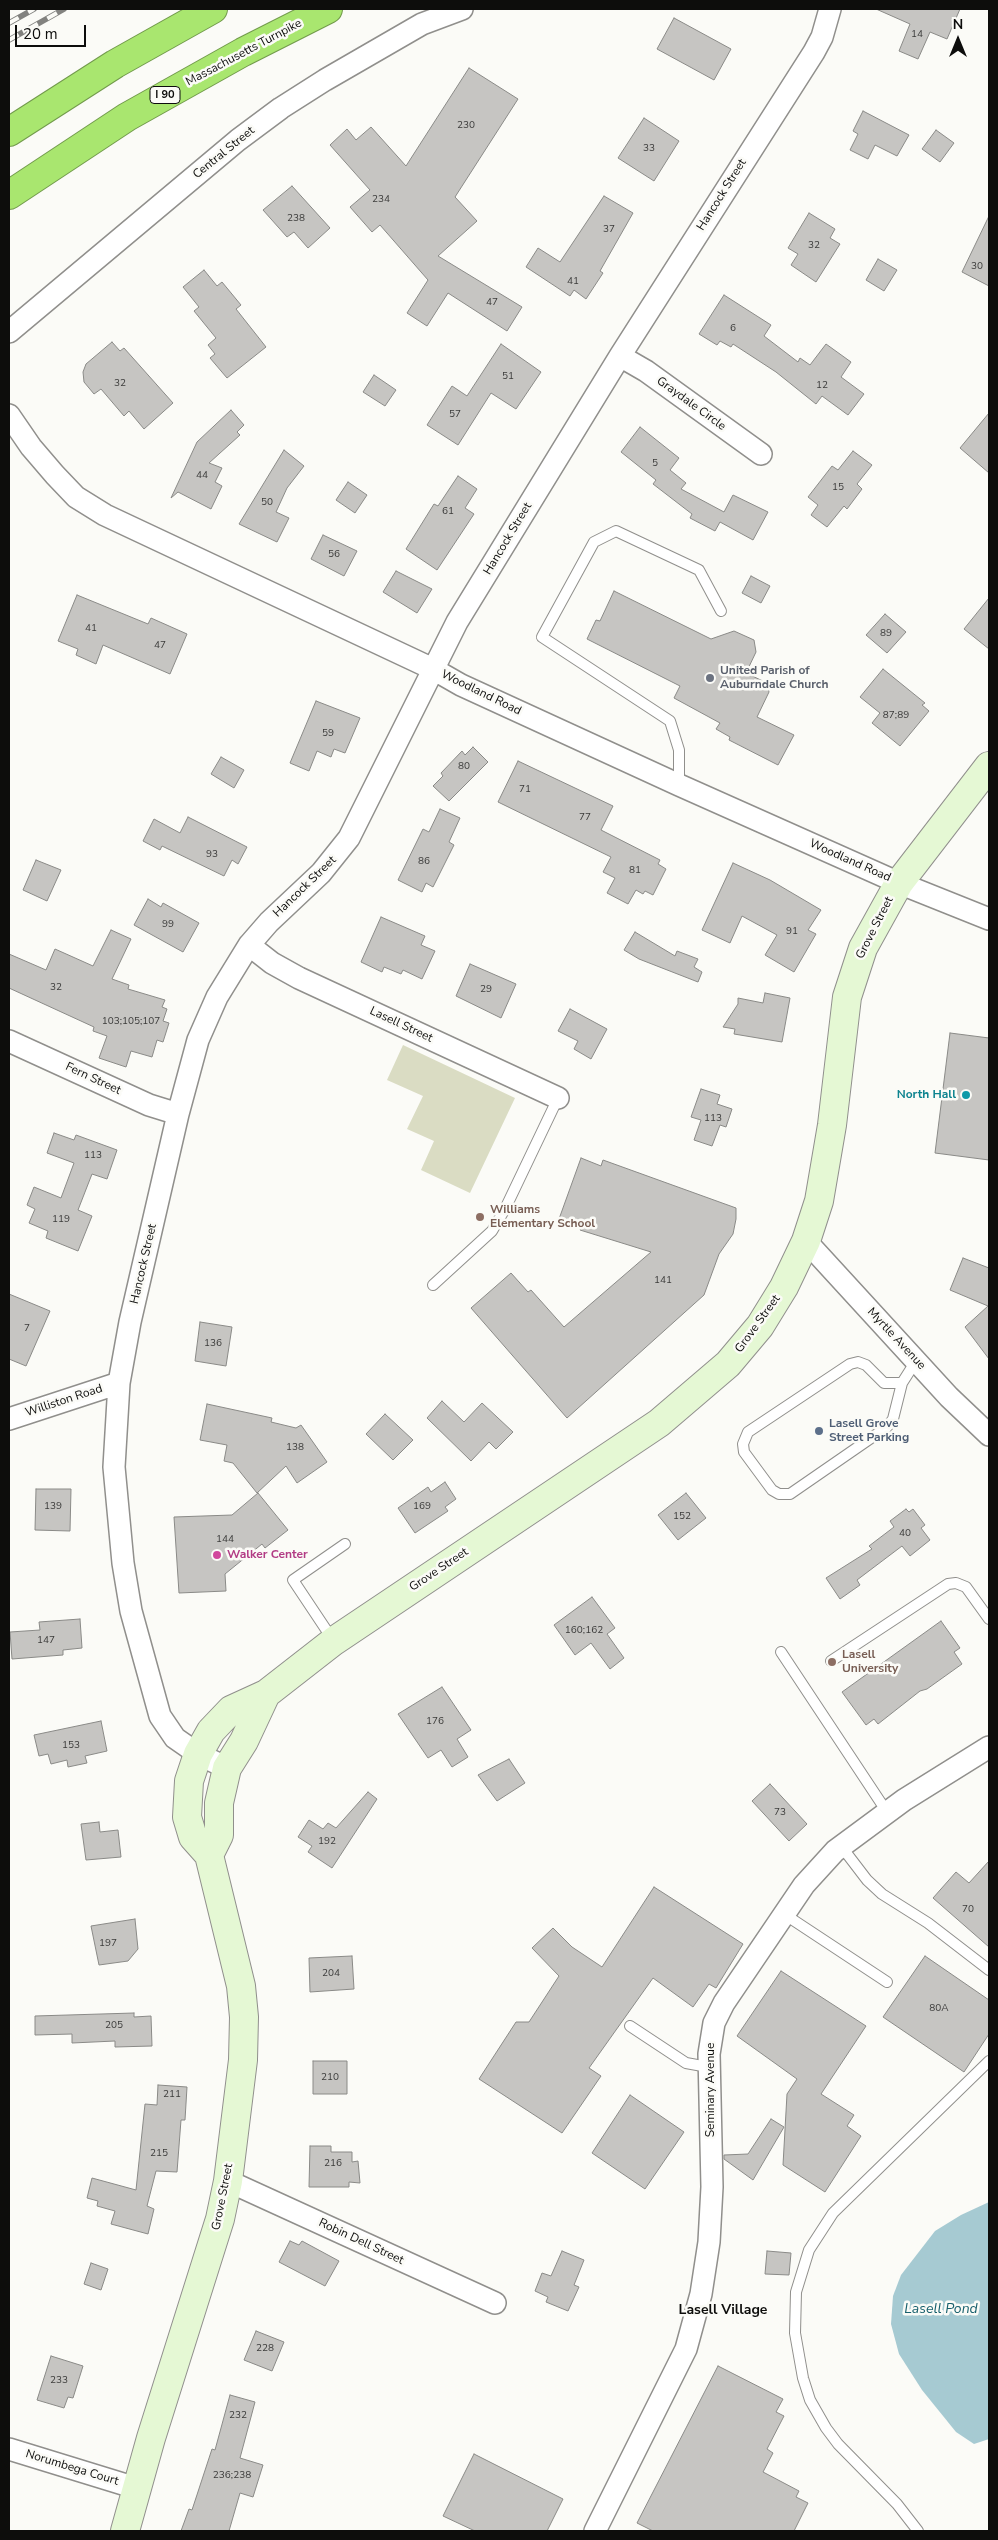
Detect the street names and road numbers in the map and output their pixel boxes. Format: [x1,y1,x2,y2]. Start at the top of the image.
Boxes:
street label: Massachusetts Turnpike [184,16,304,90]
road number: I 90 [150,86,180,104]
street label: Central Street [190,124,258,182]
street label: Hancock Street [694,157,750,233]
street label: Graydale Circle [654,374,728,434]
street label: Hancock Street [481,500,535,578]
street label: Woodland Road [438,667,524,719]
street label: Woodland Road [807,837,893,885]
street label: Hancock Street [271,853,339,921]
street label: Grove Street [853,895,897,961]
street label: Lasell Street [367,1004,435,1046]
street label: Fern Street [63,1060,123,1098]
street label: Hancock Street [128,1223,160,1305]
street label: Grove Street [732,1292,784,1356]
street label: Myrtle Avenue [864,1305,928,1373]
street label: Williston Road [24,1382,104,1420]
street label: Grove Street [407,1545,471,1595]
street label: Seminary Avenue [704,2043,718,2137]
street label: Grove Street [209,2162,237,2232]
street label: Robin Dell Street [316,2216,406,2268]
street label: Norumbega Court [24,2447,120,2489]

